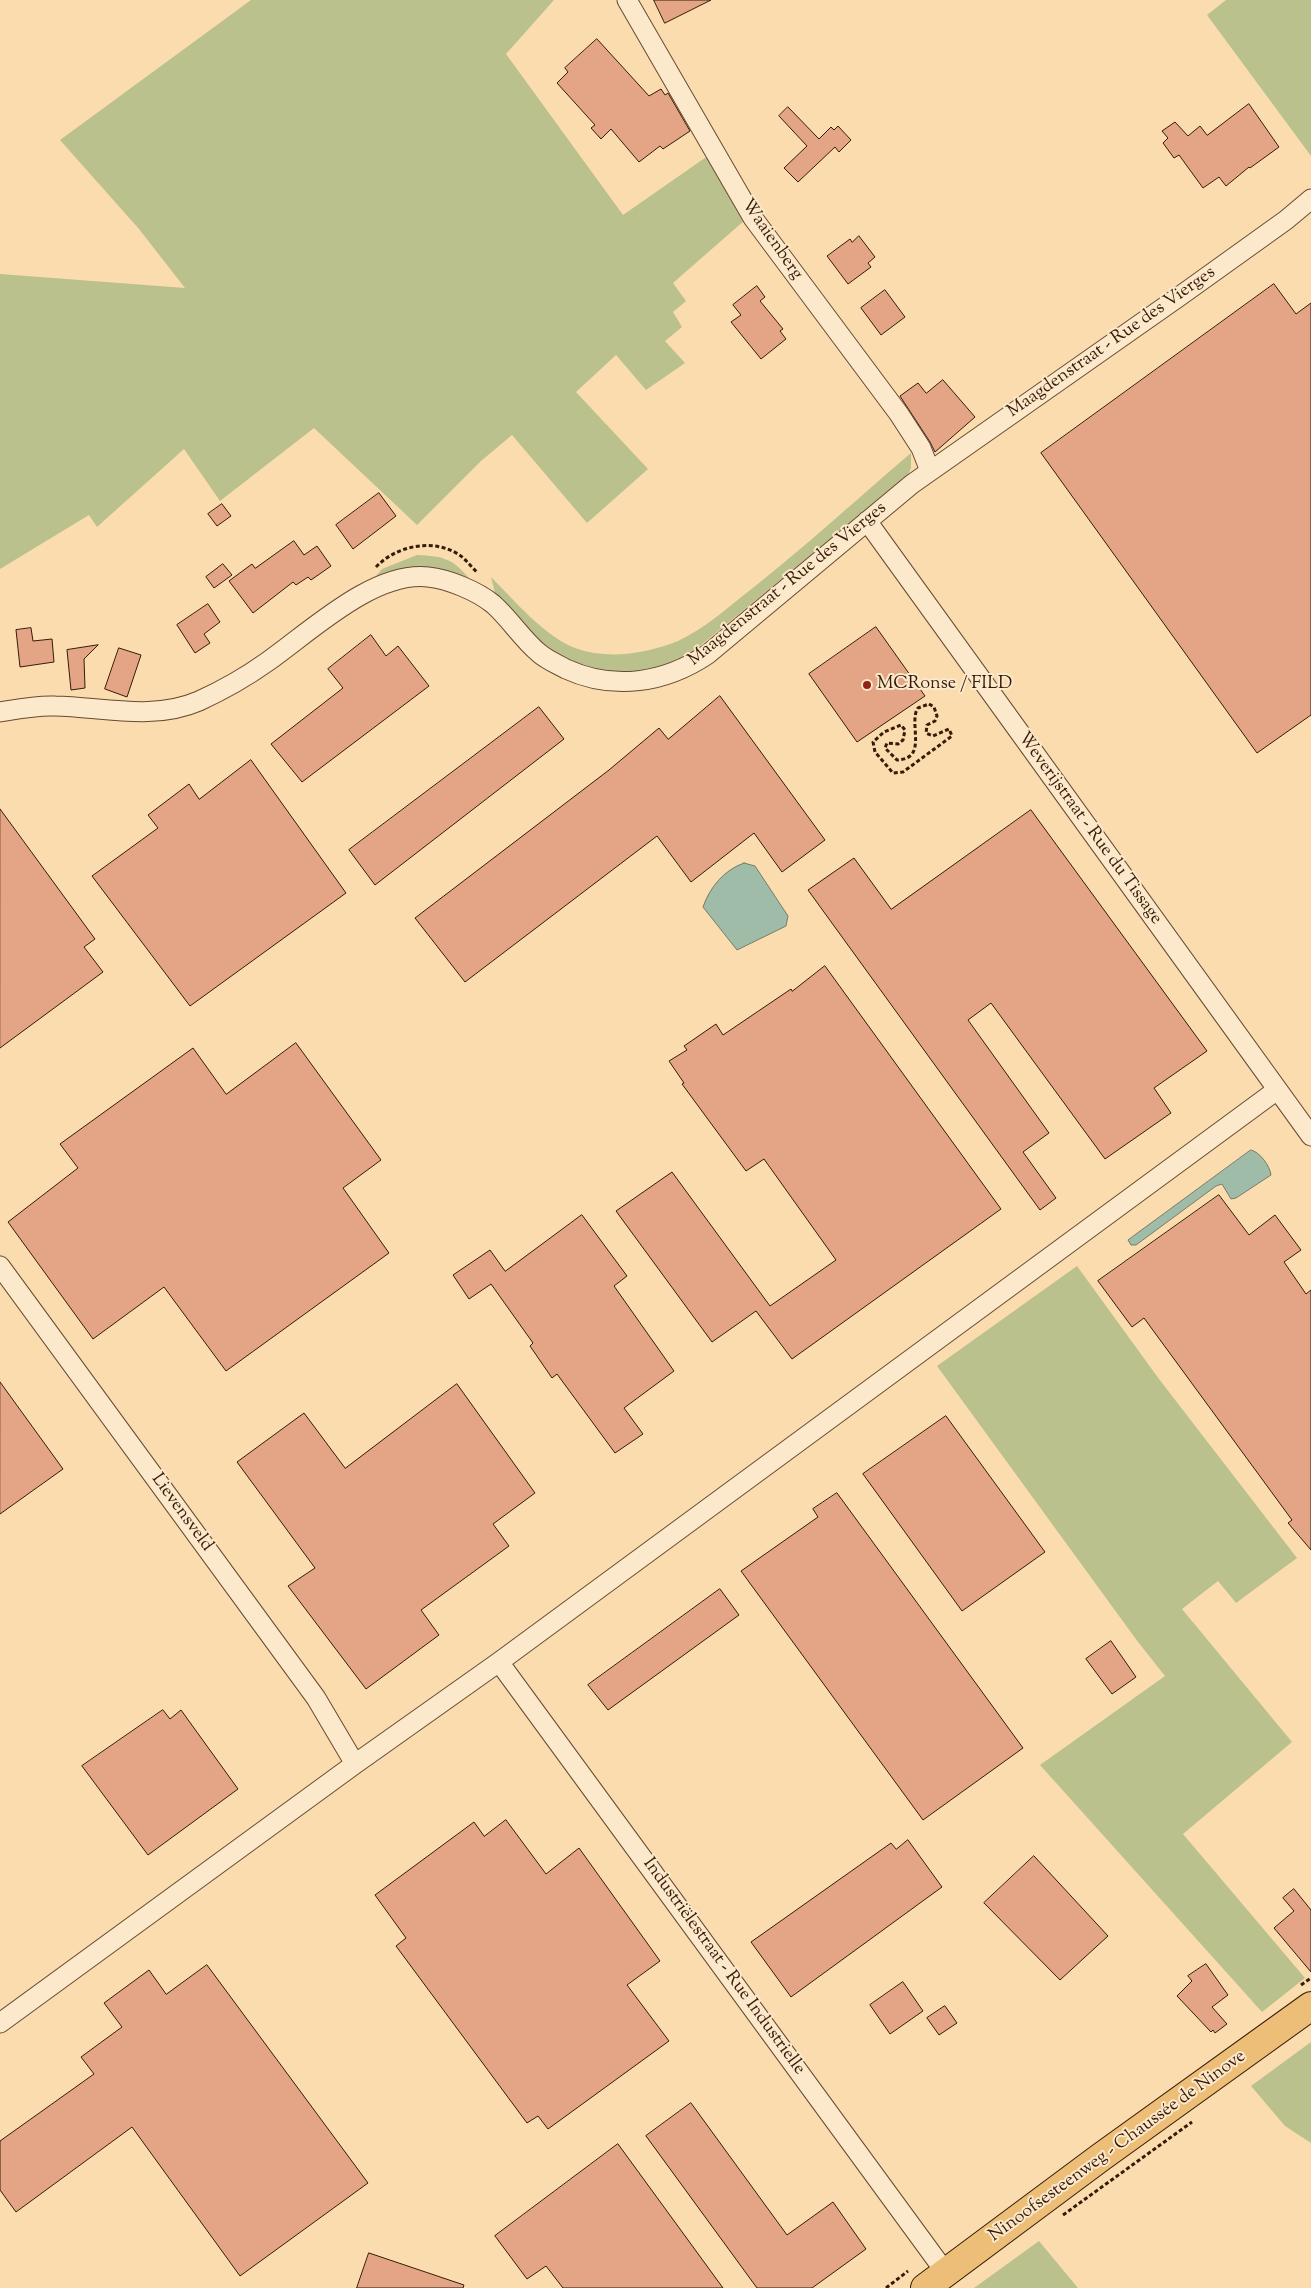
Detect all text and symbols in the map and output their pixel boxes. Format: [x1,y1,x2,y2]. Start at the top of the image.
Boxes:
street label: Waaienberg [735,196,807,284]
street label: Maagdenstraat - Rue des Vierges [1004,263,1220,423]
street label: Maagdenstraat - Rue des Vierges [684,498,892,672]
place label: MCRonse / FILD [877,674,1012,696]
marker: MCRonse / FILD [861,679,873,691]
street label: Weverijstraat - Rue du Tissage [1012,729,1166,929]
street label: Lievensveld [145,1470,217,1556]
street label: Industriëlestraat - Rue Industrielle [637,1854,809,2080]
street label: Ninoofsesteenweg - Chaussée de Ninove [985,2047,1251,2247]

